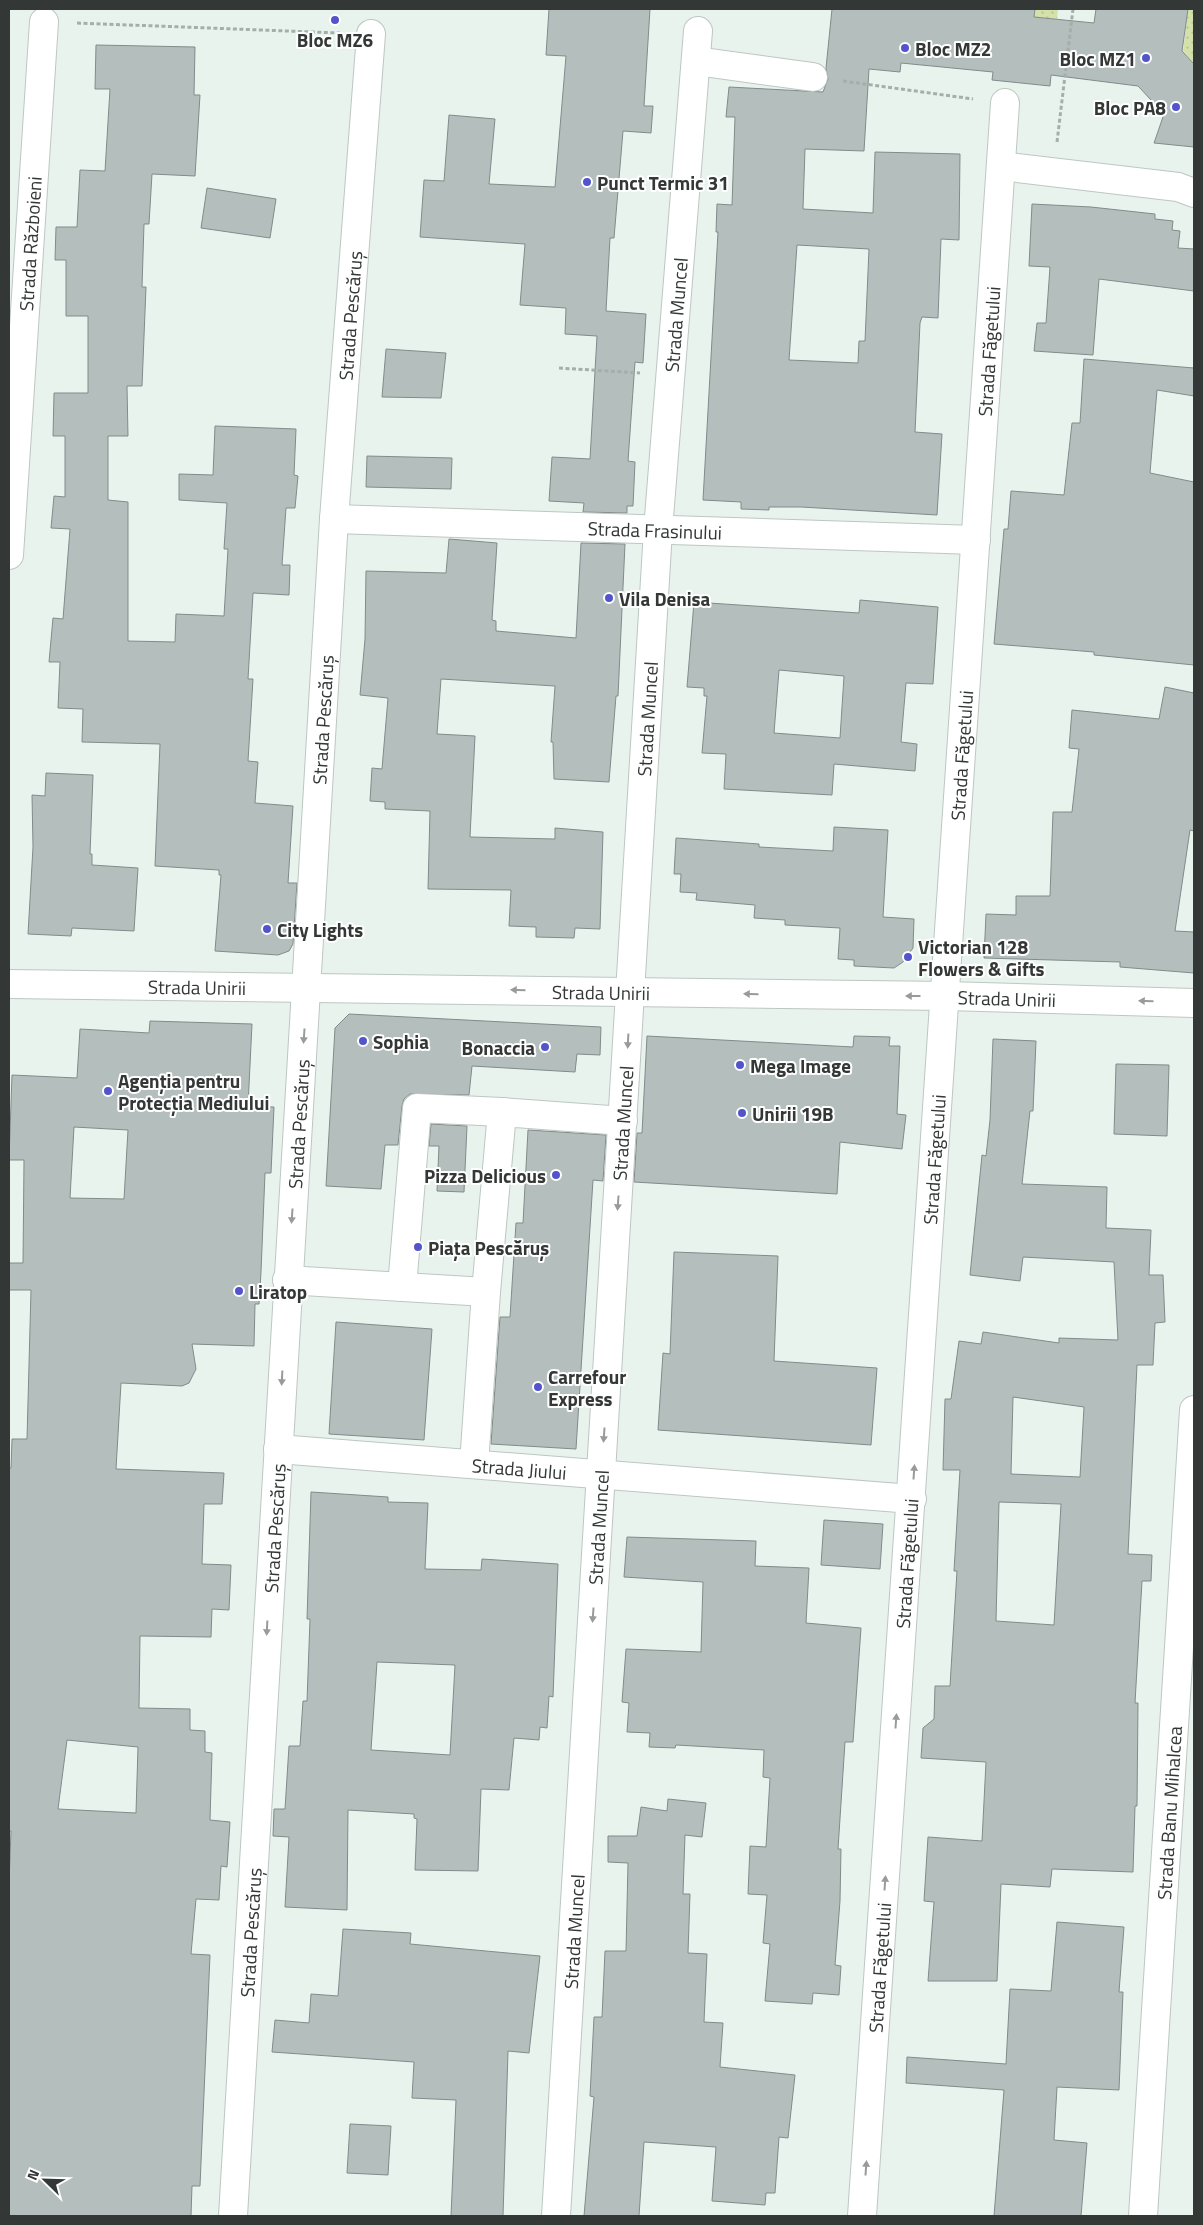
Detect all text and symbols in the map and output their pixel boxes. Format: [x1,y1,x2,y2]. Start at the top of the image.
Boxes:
marker: Bloc MZ6 [329,14,341,26]
place label: Bloc MZ6 [297,25,374,54]
place label: Bloc MZ2 [915,34,992,63]
marker: Bloc MZ2 [899,42,911,54]
place label: Bloc MZ1 [1059,44,1136,73]
marker: Bloc MZ1 [1140,52,1152,64]
place label: Bloc PA8 [1094,93,1166,122]
marker: Bloc PA8 [1170,101,1182,113]
place label: Punct Termic 31 [597,168,729,197]
street label: Strada Războieni [11,175,48,312]
marker: Punct Termic 31 [581,176,593,188]
street label: Strada Pescăruș [330,250,369,381]
street label: Strada Muncel [656,256,694,373]
street label: Strada Făgetului [969,285,1007,417]
street label: Strada Frasinului [587,513,722,546]
place label: Vila Denisa [619,584,711,613]
marker: Vila Denisa [603,592,615,604]
street label: Strada Pescăruș [304,654,340,785]
street label: Strada Muncel [629,660,665,777]
street label: Strada Făgetului [942,689,980,821]
place label: City Lights [277,915,363,944]
marker: City Lights [261,923,273,935]
place label: Victorian 128 Flowers & Gifts [918,932,1045,983]
marker: Victorian 128 Flowers & Gifts [902,951,914,963]
street label: Strada Unirii [148,971,246,1002]
street label: Strada Unirii [552,976,650,1007]
street label: Strada Unirii [957,982,1056,1014]
one-way arrow [510,986,526,994]
one-way arrow [742,990,758,998]
one-way arrow [905,991,921,999]
one-way arrow [1137,997,1153,1005]
place label: Sophia [373,1027,429,1056]
one-way arrow [300,1028,308,1044]
place label: Bonaccia [462,1033,535,1062]
one-way arrow [624,1033,632,1049]
marker: Sophia [357,1035,369,1047]
marker: Bonaccia [539,1041,551,1053]
place label: Mega Image [750,1051,851,1080]
street label: Strada Pescăruș [280,1058,316,1190]
marker: Mega Image [734,1059,746,1071]
street label: Strada Muncel [604,1065,640,1181]
place label: Agenția pentru Protecția Mediului [118,1066,269,1117]
marker: Agenția pentru Protecția Mediului [102,1085,114,1097]
street label: Strada Făgetului [915,1093,952,1225]
place label: Unirii 19B [752,1099,834,1128]
marker: Unirii 19B [736,1107,748,1119]
place label: Pizza Delicious [424,1161,546,1190]
marker: Pizza Delicious [550,1169,562,1181]
one-way arrow [614,1195,622,1211]
one-way arrow [287,1208,295,1224]
place label: Piața Pescăruș [428,1233,549,1262]
marker: Piața Pescăruș [412,1241,424,1253]
place label: Liratop [249,1277,307,1306]
marker: Liratop [233,1285,245,1297]
place label: Carrefour Express [548,1362,626,1413]
one-way arrow [277,1370,285,1386]
marker: Carrefour Express [532,1381,544,1393]
one-way arrow [599,1427,607,1443]
street label: Strada Jiului [471,1450,568,1486]
street label: Strada Pescăruș [256,1462,292,1594]
one-way arrow [910,1464,918,1480]
street label: Strada Muncel [580,1469,616,1586]
street label: Strada Făgetului [887,1497,925,1630]
one-way arrow [588,1607,596,1623]
one-way arrow [263,1620,271,1636]
one-way arrow [893,1713,901,1729]
street label: Strada Banu Mihalcea [1149,1725,1189,1901]
street label: Strada Pescăruș [232,1867,268,1998]
street label: Strada Muncel [555,1873,591,1990]
one-way arrow [882,1875,890,1891]
street label: Strada Făgetului [860,1902,898,2034]
north arrow [20,2155,70,2205]
one-way arrow [862,2159,870,2175]
text: N [21,2166,44,2183]

